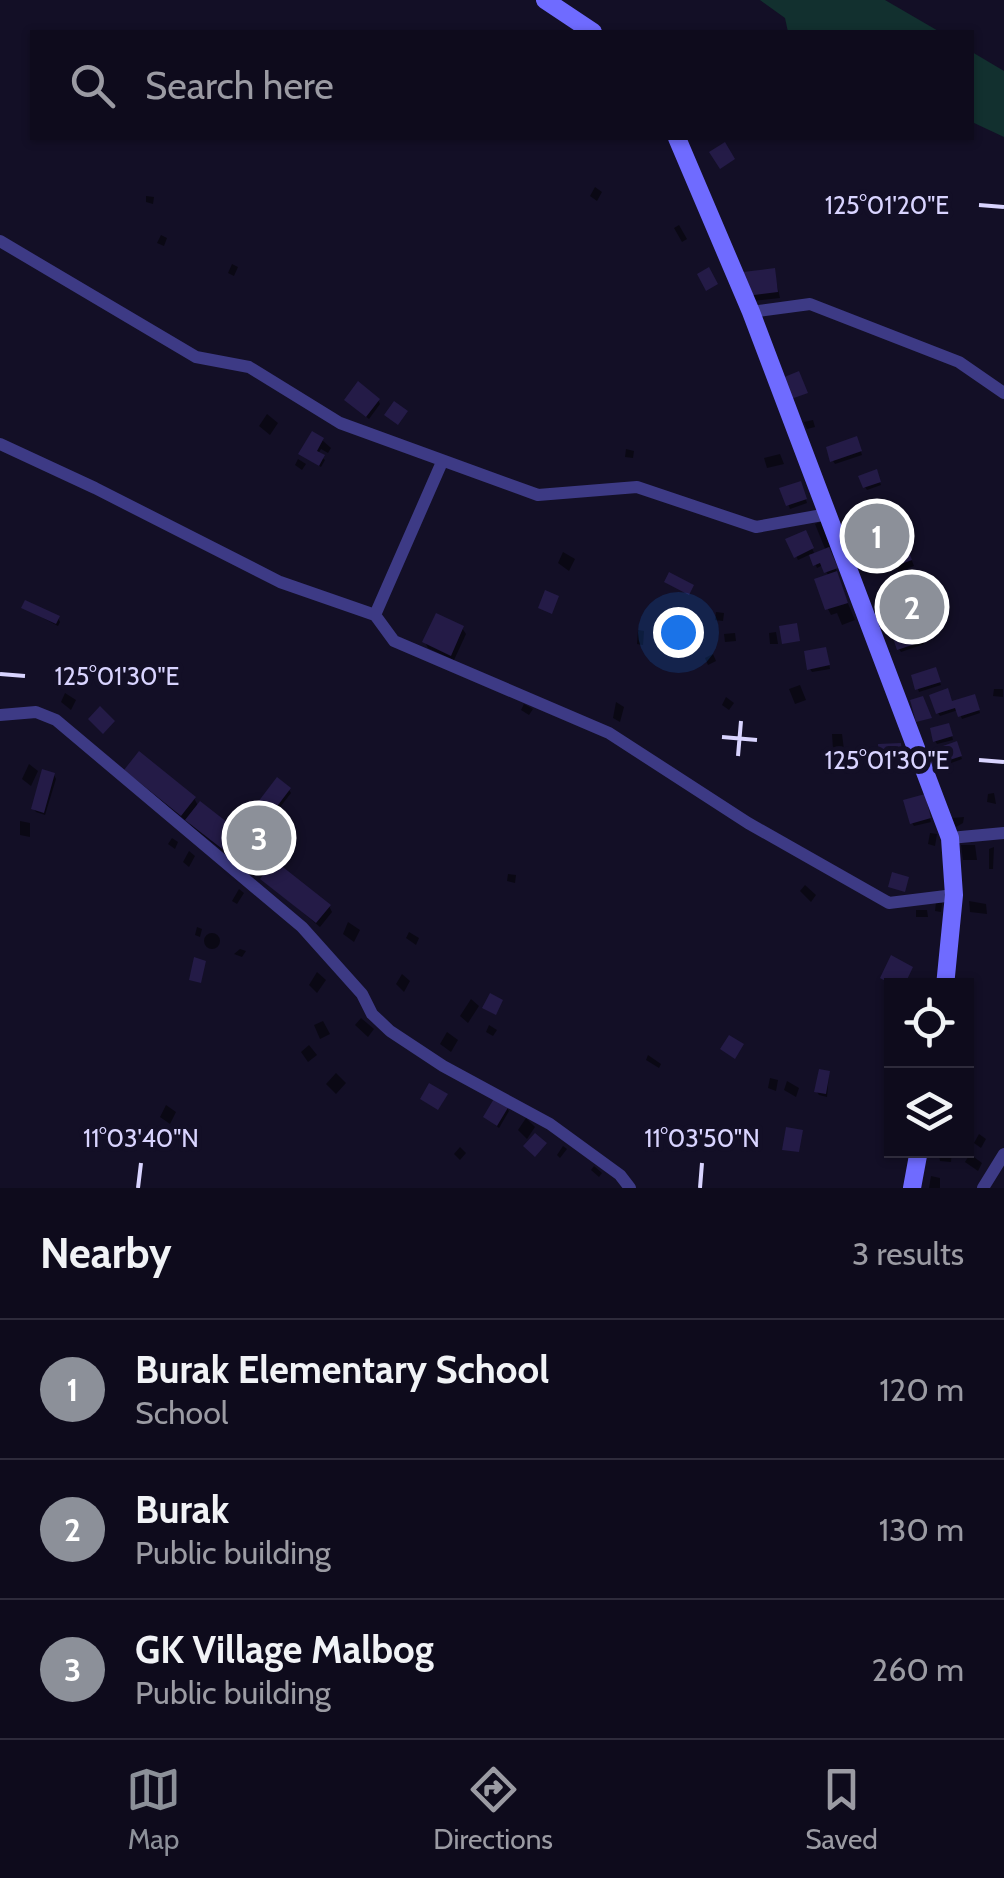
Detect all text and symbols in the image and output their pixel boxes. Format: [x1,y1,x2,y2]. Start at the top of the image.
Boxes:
search box [30,30,974,140]
icon: search [65,58,120,113]
text: Search here [145,62,334,109]
text: 125°01'20"E [825,190,949,220]
pin: 1 [844,498,910,574]
pin: 2 [880,570,944,644]
your location [653,607,704,658]
text: 125°01'30"E [55,661,179,691]
text: 125°01'30"E [825,745,949,775]
pin: 3 [226,800,292,876]
map controls [884,978,974,1158]
button: locate [884,978,974,1068]
button: layers [884,1068,974,1158]
text: 11°03'40"N [83,1123,199,1153]
text: 11°03'50"N [644,1123,760,1153]
text: Nearby [40,1227,172,1279]
text: 3 results [852,1234,964,1273]
text: Burak Elementary School [135,1346,549,1393]
text: 1 [67,1370,78,1409]
text: 120 m [879,1370,964,1409]
text: School [135,1393,228,1432]
text: Burak [135,1486,229,1533]
text: 2 [64,1510,81,1549]
text: 130 m [879,1510,964,1549]
text: Public building [135,1533,331,1572]
text: GK Village Malbog [135,1626,434,1673]
text: 3 [64,1650,81,1689]
text: 260 m [871,1650,964,1689]
text: Public building [135,1673,331,1712]
tab: Map [126,1762,181,1856]
tab: Directions [433,1762,553,1856]
tab: Saved [805,1762,878,1856]

